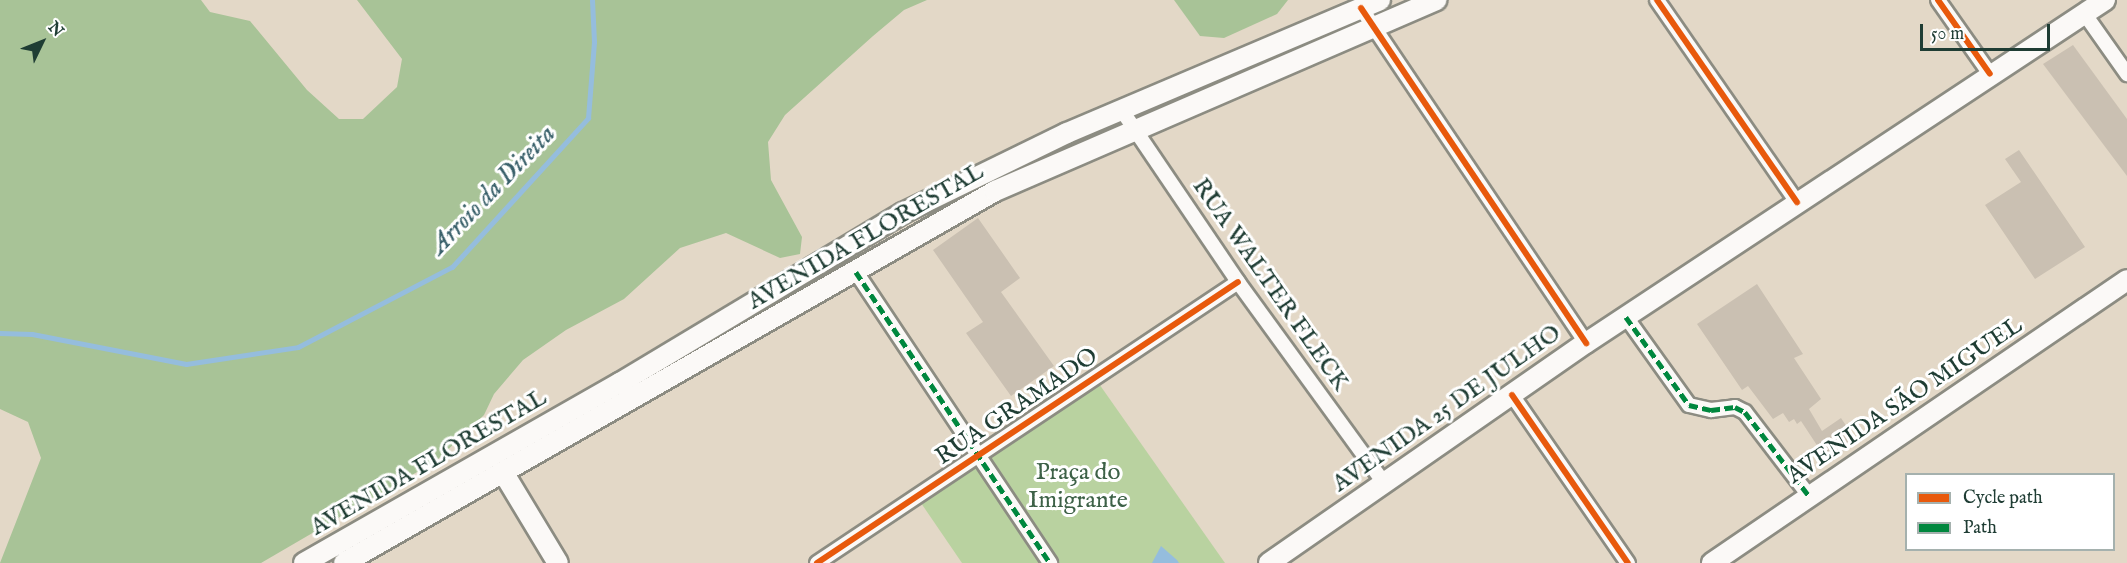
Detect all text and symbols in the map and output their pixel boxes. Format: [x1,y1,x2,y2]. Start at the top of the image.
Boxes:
north arrow [12,12,72,72]
scale bar [1923,12,2054,50]
text: N [43,18,67,42]
text: 50 m [1931,23,1964,46]
water label: Arroio da Direita [424,119,562,261]
street label: AVENIDA FLORESTAL [743,158,989,316]
street label: RUA WALTER FLECK [1186,173,1354,397]
street label: AVENIDA SÃO MIGUEL [1782,311,2028,491]
street label: AVENIDA 25 DE JULHO [1327,319,1567,499]
street label: RUA GRAMADO [930,342,1104,472]
street label: AVENIDA FLORESTAL [306,384,552,542]
park label: Praça do Imigrante [1028,459,1128,515]
legend [1905,473,2115,551]
text: Cycle path [1963,487,2043,510]
text: Path [1963,517,1997,540]

